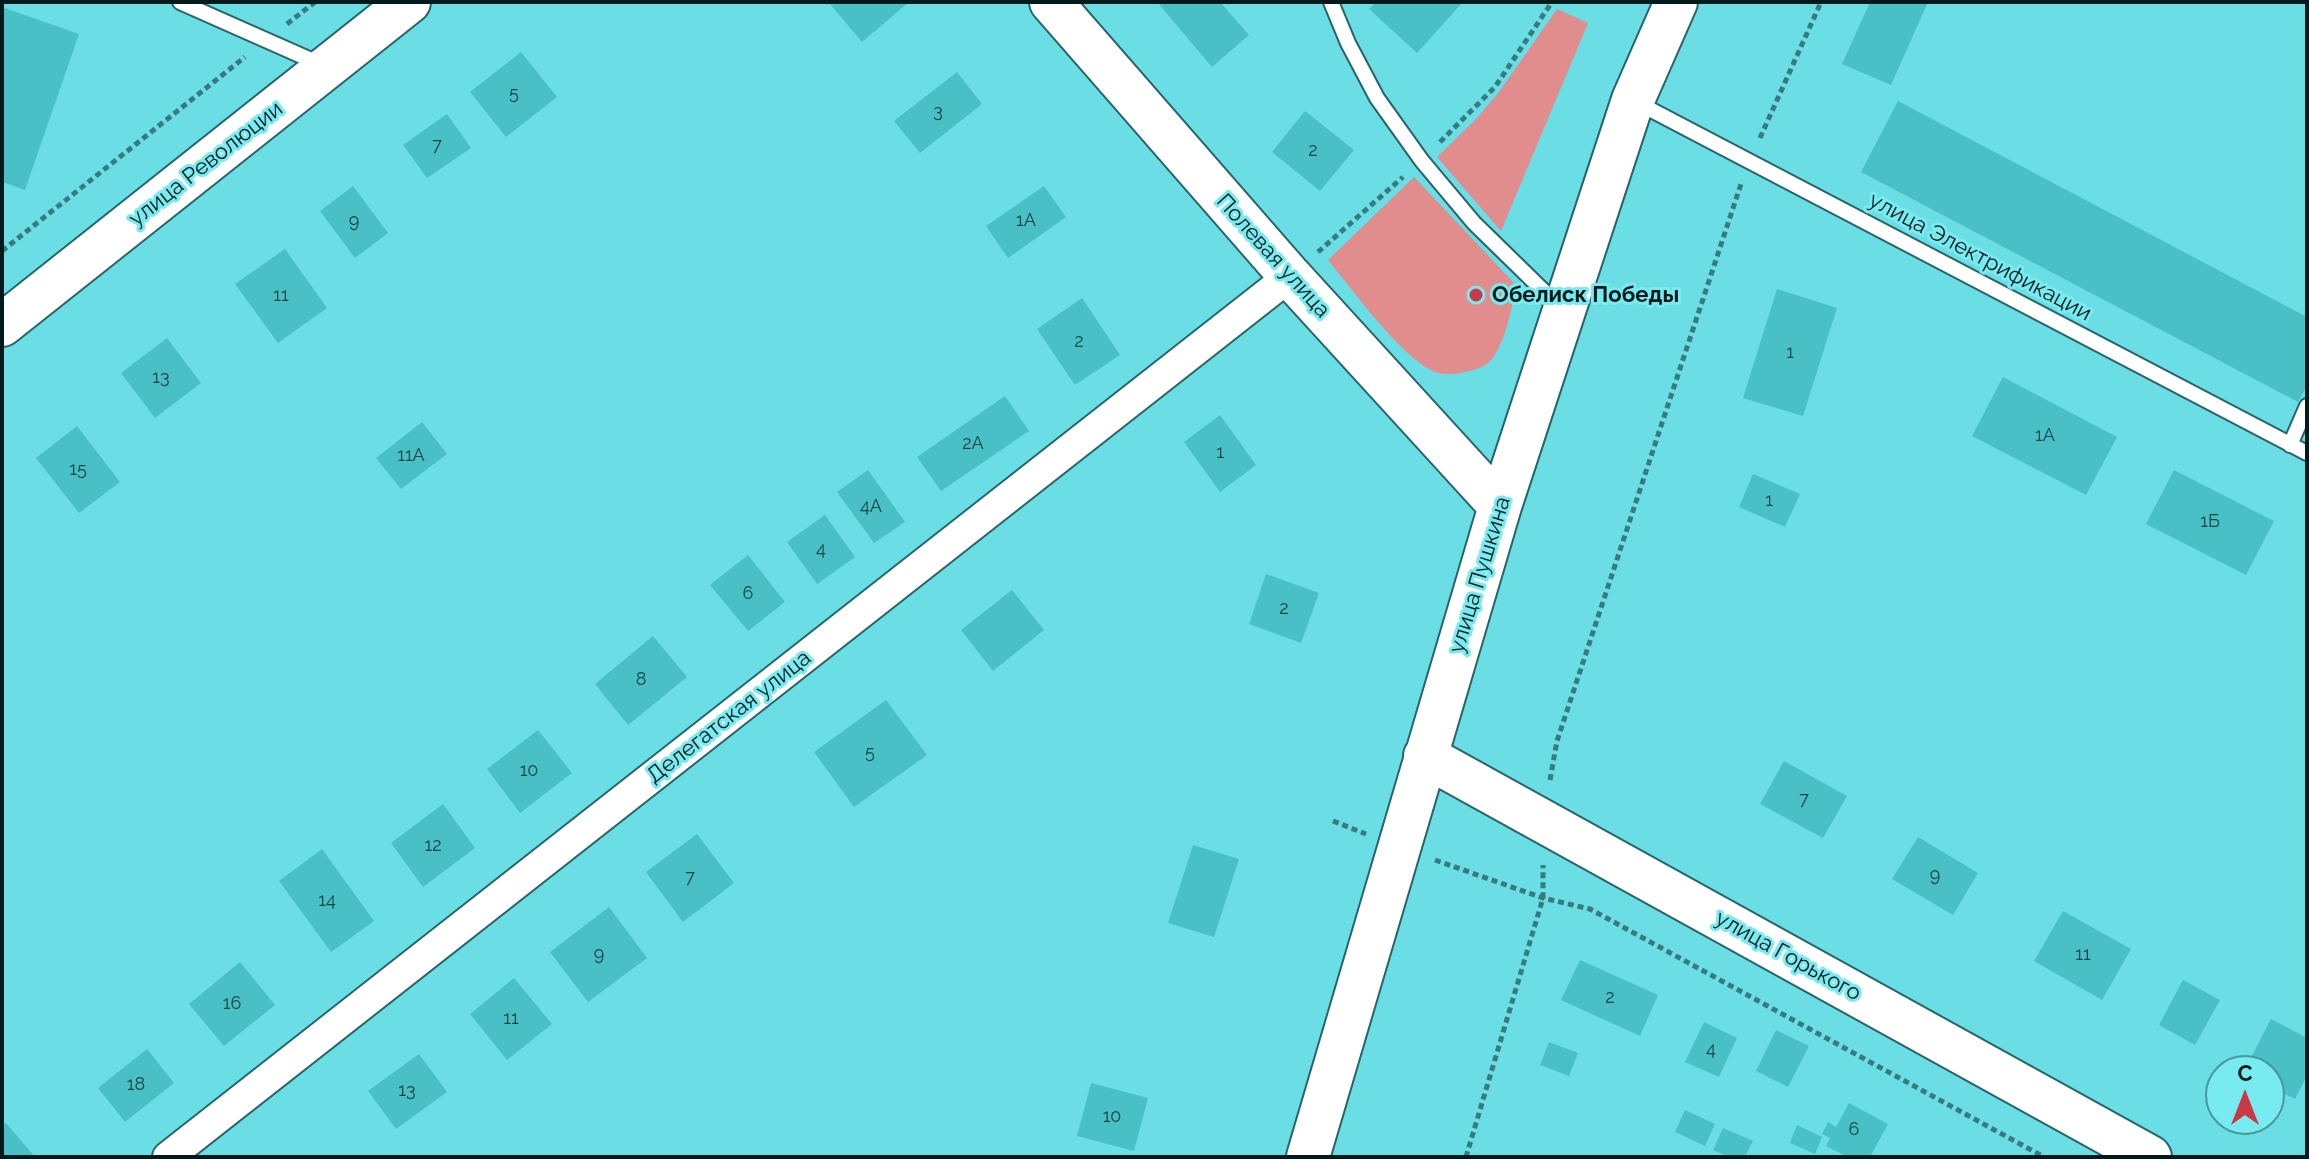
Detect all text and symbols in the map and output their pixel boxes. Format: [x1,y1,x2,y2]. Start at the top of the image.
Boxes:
house number: 5 [509,83,519,105]
street label: улица Революции [124,96,288,232]
house number: 3 [933,101,943,123]
house number: 7 [432,135,442,157]
house number: 2 [1308,140,1318,162]
street label: улица Электрификации [1864,187,2096,327]
street label: Полевая улица [1211,189,1335,323]
house number: 1А [1016,210,1036,232]
house number: 9 [349,211,359,233]
place label: Обелиск Победы [1492,282,1679,308]
house number: 11 [273,285,289,307]
marker: Обелиск Победы [1467,286,1485,304]
house number: 2 [1074,331,1084,353]
house number: 1 [1786,342,1794,364]
house number: 13 [152,367,170,389]
house number: 1А [2035,425,2055,447]
house number: 2А [962,433,984,455]
house number: 1 [1216,442,1224,464]
house number: 11А [397,445,425,467]
house number: 15 [69,459,87,481]
house number: 1 [1765,490,1773,512]
street label: улица Пушкина [1444,494,1516,656]
house number: 4А [860,496,882,518]
house number: 1Б [2200,511,2220,533]
house number: 4 [816,539,826,561]
house number: 6 [743,583,753,605]
house number: 2 [1279,598,1289,620]
street label: Делегатская улица [642,645,816,789]
house number: 8 [636,669,646,691]
house number: 5 [865,742,875,764]
house number: 10 [520,760,538,782]
house number: 7 [1799,789,1809,811]
house number: 12 [424,835,442,857]
house number: 9 [1930,865,1940,887]
house number: 7 [685,867,695,889]
house number: 14 [318,890,336,912]
street label: улица Горького [1711,905,1865,1007]
house number: 9 [594,944,604,966]
house number: 11 [2075,944,2091,966]
house number: 2 [1605,987,1615,1009]
house number: 16 [223,993,241,1015]
house number: 11 [503,1008,519,1030]
house number: 4 [1706,1039,1716,1061]
north arrow [2205,1055,2285,1135]
text: С [2237,1060,2253,1086]
house number: 18 [127,1074,145,1096]
house number: 13 [398,1080,416,1102]
house number: 10 [1103,1106,1121,1128]
house number: 6 [1849,1119,1859,1141]

